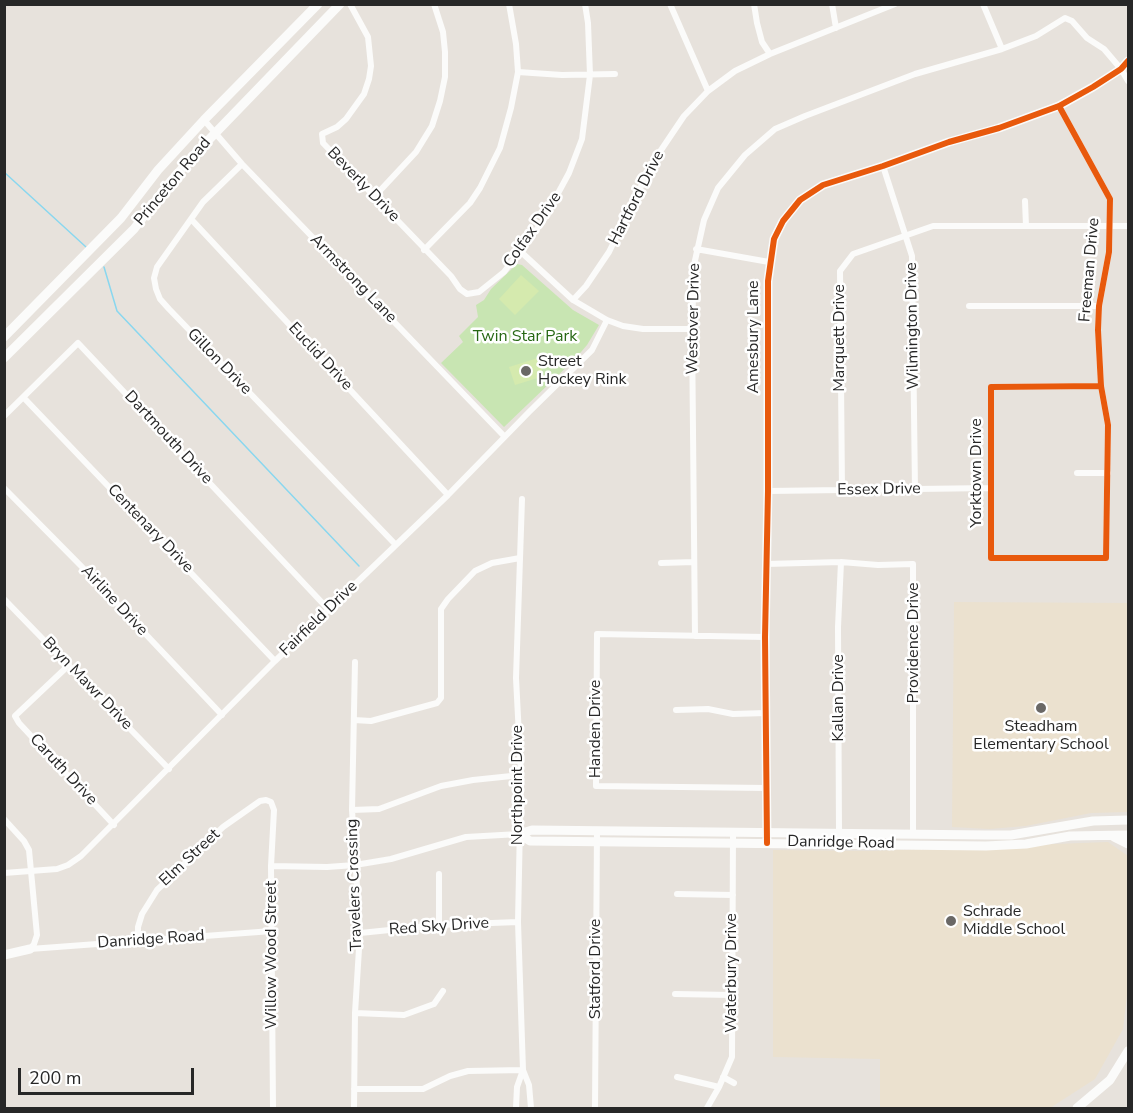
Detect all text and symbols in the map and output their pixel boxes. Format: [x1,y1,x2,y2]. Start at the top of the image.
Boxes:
street label: Princeton Road [131,134,215,230]
street label: Beverly Drive [323,144,403,226]
street label: Hartford Drive [605,148,669,248]
street label: Colfax Drive [500,188,566,272]
street label: Freeman Drive [1076,217,1104,323]
street label: Armstrong Lane [306,231,400,327]
street label: Wilmington Drive [902,262,924,390]
street label: Westover Drive [683,263,705,375]
street label: Amesbury Lane [744,280,764,394]
street label: Marquett Drive [830,284,850,392]
street label: Euclid Drive [284,319,356,395]
street label: Gillon Drive [183,325,255,399]
park label: Twin Star Park [473,327,577,347]
place label: Street Hockey Rink [538,352,627,390]
marker: Street Hockey Rink [519,364,533,378]
street label: Dartmouth Drive [120,387,216,489]
street label: Yorktown Drive [967,418,987,528]
street label: Essex Drive [837,480,921,500]
street label: Centenary Drive [103,481,197,577]
street label: Airline Drive [77,562,151,640]
street label: Fairfield Drive [276,577,362,661]
street label: Providence Drive [904,582,924,704]
street label: Bryn Mawr Drive [38,634,136,734]
street label: Kallan Drive [829,654,849,742]
street label: Handen Drive [586,680,606,778]
marker: Steadham Elementary School [1034,701,1048,715]
place label: Steadham Elementary School [973,717,1109,755]
street label: Northpoint Drive [508,725,528,845]
street label: Caruth Drive [25,730,101,810]
street label: Travelers Crossing [343,818,367,952]
street label: Elm Street [156,825,224,891]
street label: Danridge Road [787,832,895,854]
street label: Willow Wood Street [262,881,282,1029]
place label: Schrade Middle School [963,902,1065,940]
street label: Waterbury Drive [722,913,742,1033]
street label: Red Sky Drive [388,914,490,940]
marker: Schrade Middle School [944,914,958,928]
street label: Statford Drive [586,919,606,1019]
street label: Danridge Road [97,927,205,953]
scale bar [21,1056,196,1094]
text: 200 m [29,1066,81,1090]

